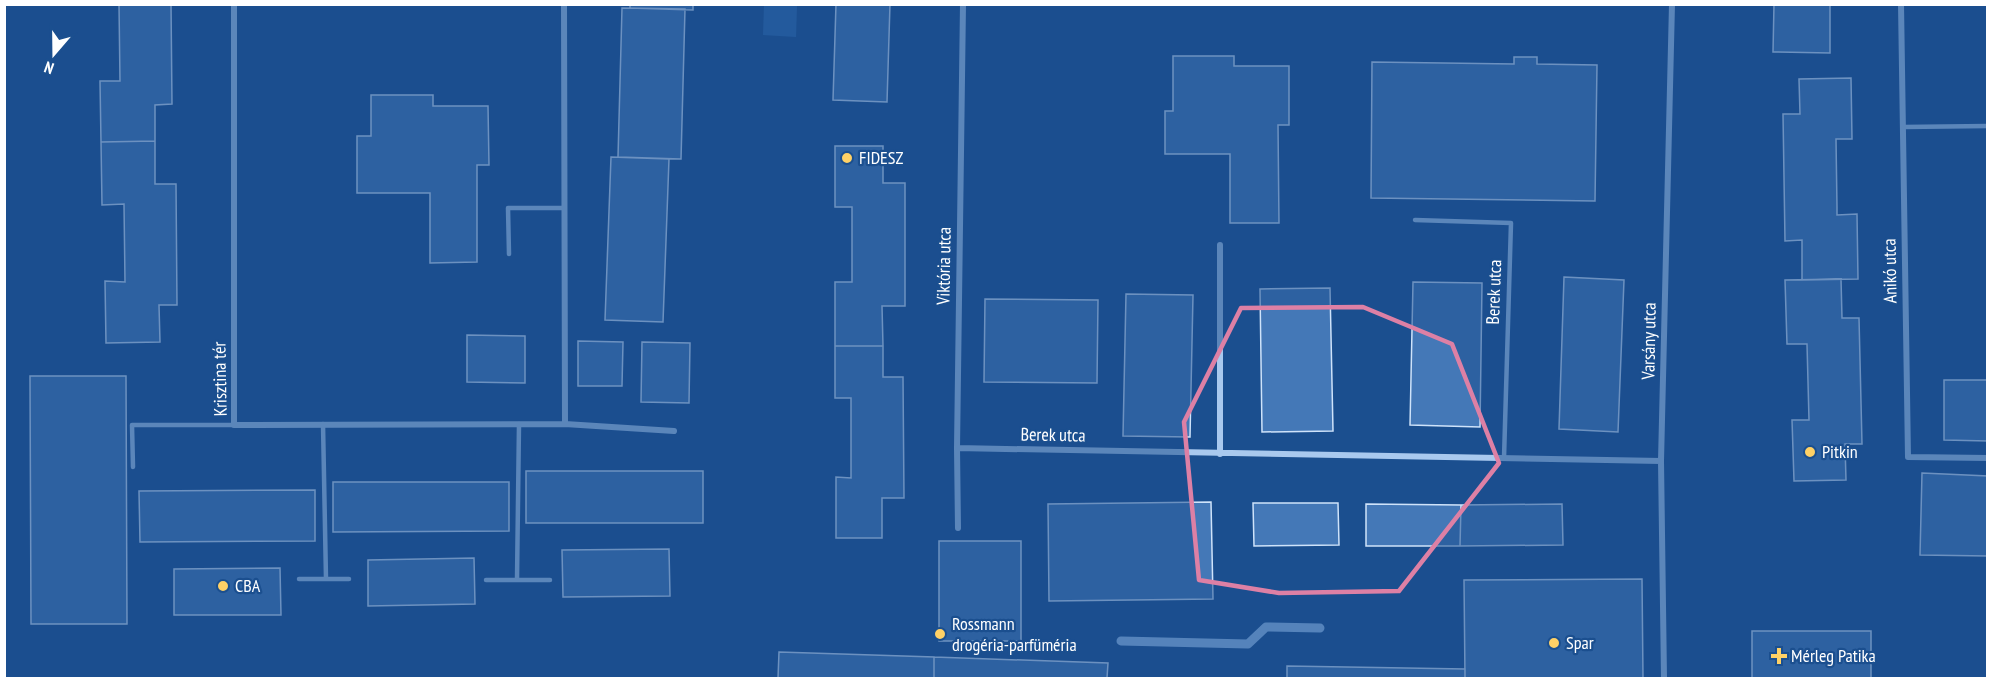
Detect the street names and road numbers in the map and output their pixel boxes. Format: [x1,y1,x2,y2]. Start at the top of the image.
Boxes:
street label: Viktória utca [931,227,956,306]
street label: Anikó utca [1877,238,1902,304]
street label: Berek utca [1481,259,1506,325]
street label: Varsány utca [1636,302,1661,381]
street label: Krisztina tér [207,341,232,417]
street label: Berek utca [1020,422,1086,447]

